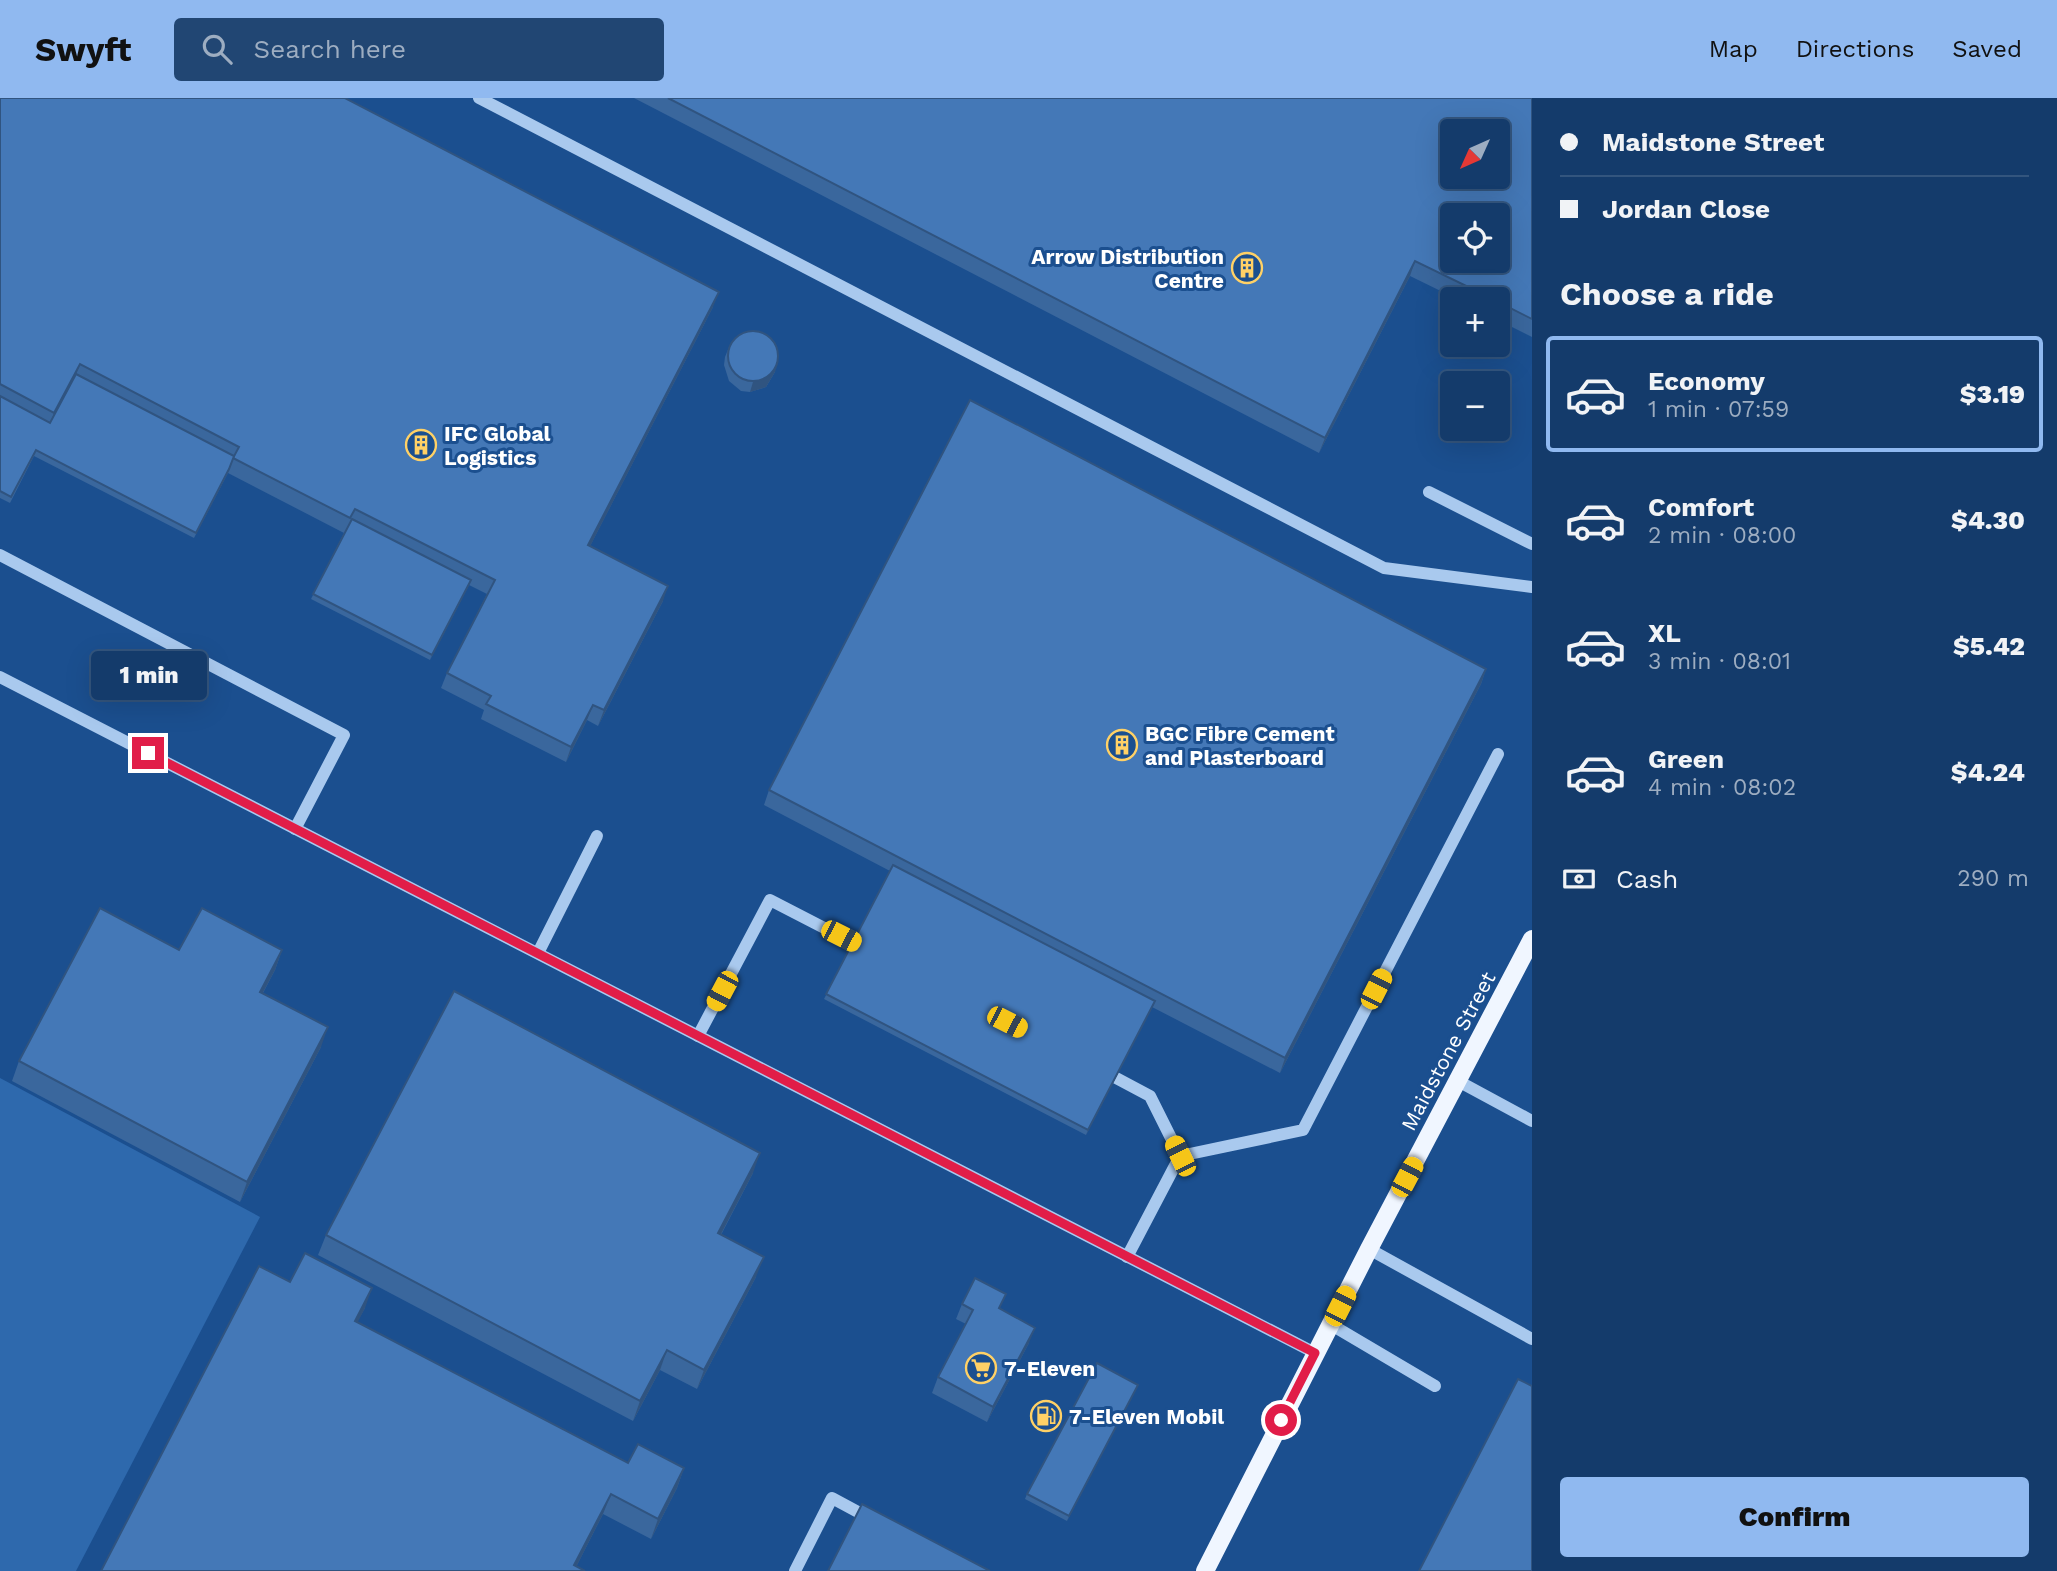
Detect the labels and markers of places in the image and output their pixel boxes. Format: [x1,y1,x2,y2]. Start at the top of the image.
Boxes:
place label: Arrow Distribution Centre [1031,244,1224,293]
building icon: Arrow Distribution Centre [1230,251,1264,285]
place label: IFC Global Logistics [444,421,551,470]
building icon: IFC Global Logistics [404,428,438,462]
place label: BGC Fibre Cement and Plasterboard [1145,721,1335,770]
building icon: BGC Fibre Cement and Plasterboard [1105,728,1139,762]
supermarket icon: 7-Eleven [964,1351,998,1385]
place label: 7-Eleven [1004,1356,1095,1381]
fuel station icon: 7-Eleven Mobil [1029,1399,1063,1433]
place label: 7-Eleven Mobil [1069,1404,1224,1429]

